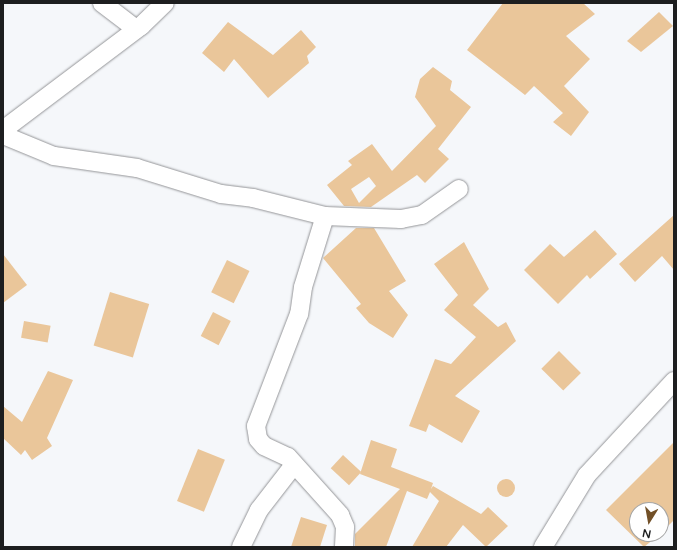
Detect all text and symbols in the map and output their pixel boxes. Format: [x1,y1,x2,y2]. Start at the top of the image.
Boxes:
north arrow [629,502,669,542]
text: N [641,526,652,541]

